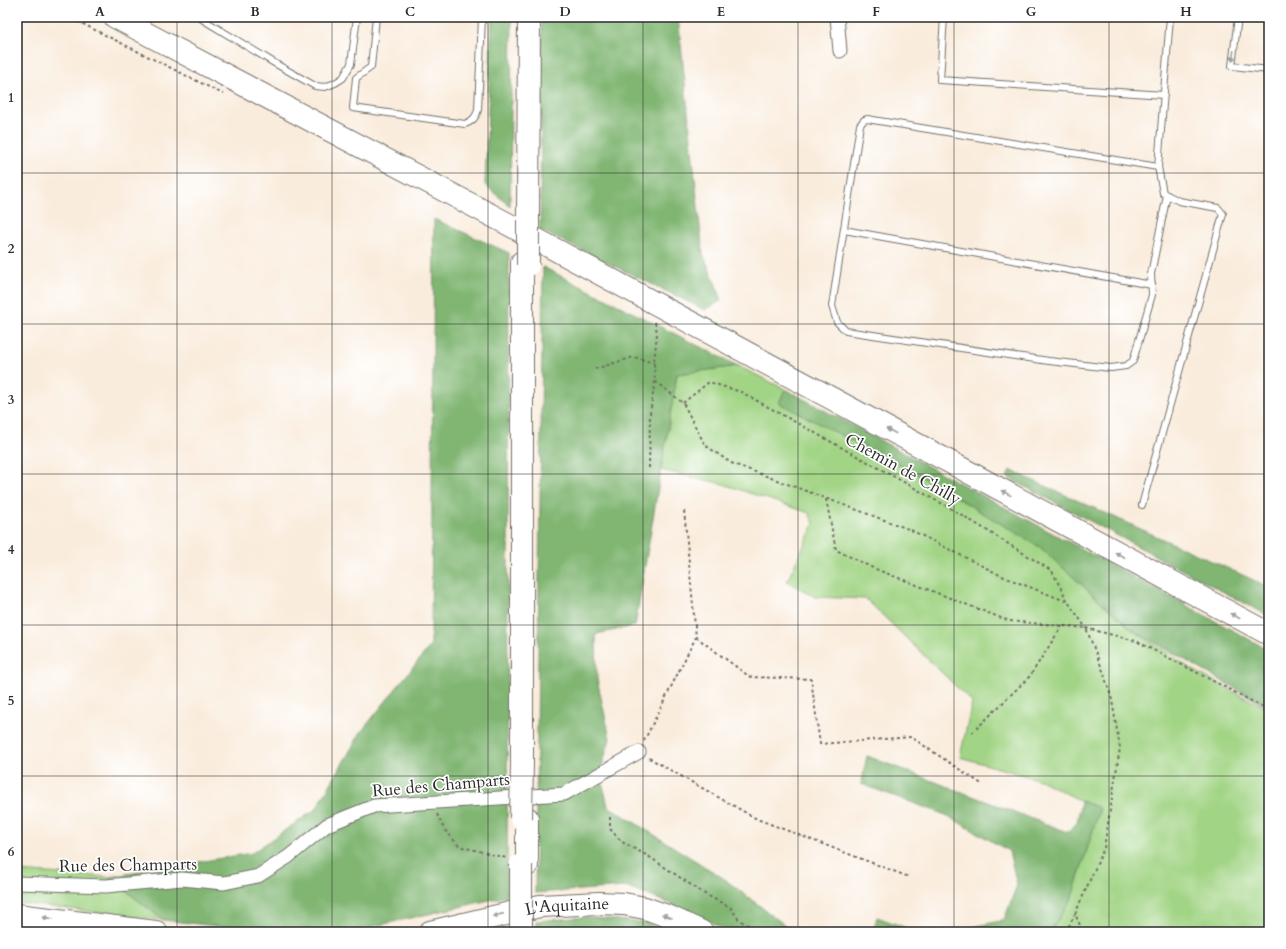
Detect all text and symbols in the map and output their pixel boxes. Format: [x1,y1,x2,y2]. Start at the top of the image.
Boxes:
text: A [95,3,105,21]
text: B [250,3,260,21]
text: C [405,3,415,21]
text: D [559,3,571,21]
text: E [717,3,725,21]
text: F [872,3,880,21]
text: G [1026,3,1037,21]
text: H [1180,3,1192,21]
one-way arrow [1230,50,1236,62]
text: 1 [8,89,14,107]
text: 2 [8,240,15,258]
text: 3 [8,391,15,409]
street label: Chemin de Chilly [841,428,965,510]
one-way arrow [885,428,897,434]
one-way arrow [1000,489,1011,496]
text: 4 [8,541,15,559]
one-way arrow [1114,551,1126,558]
one-way arrow [1229,613,1240,619]
text: 5 [8,692,14,710]
street label: Rue des Champarts [371,767,511,802]
text: 6 [8,843,15,861]
street label: Rue des Champarts [59,852,198,878]
street label: L'Aquitaine [523,891,610,921]
one-way arrow [492,913,504,919]
one-way arrow [660,913,672,919]
one-way arrow [42,915,54,922]

